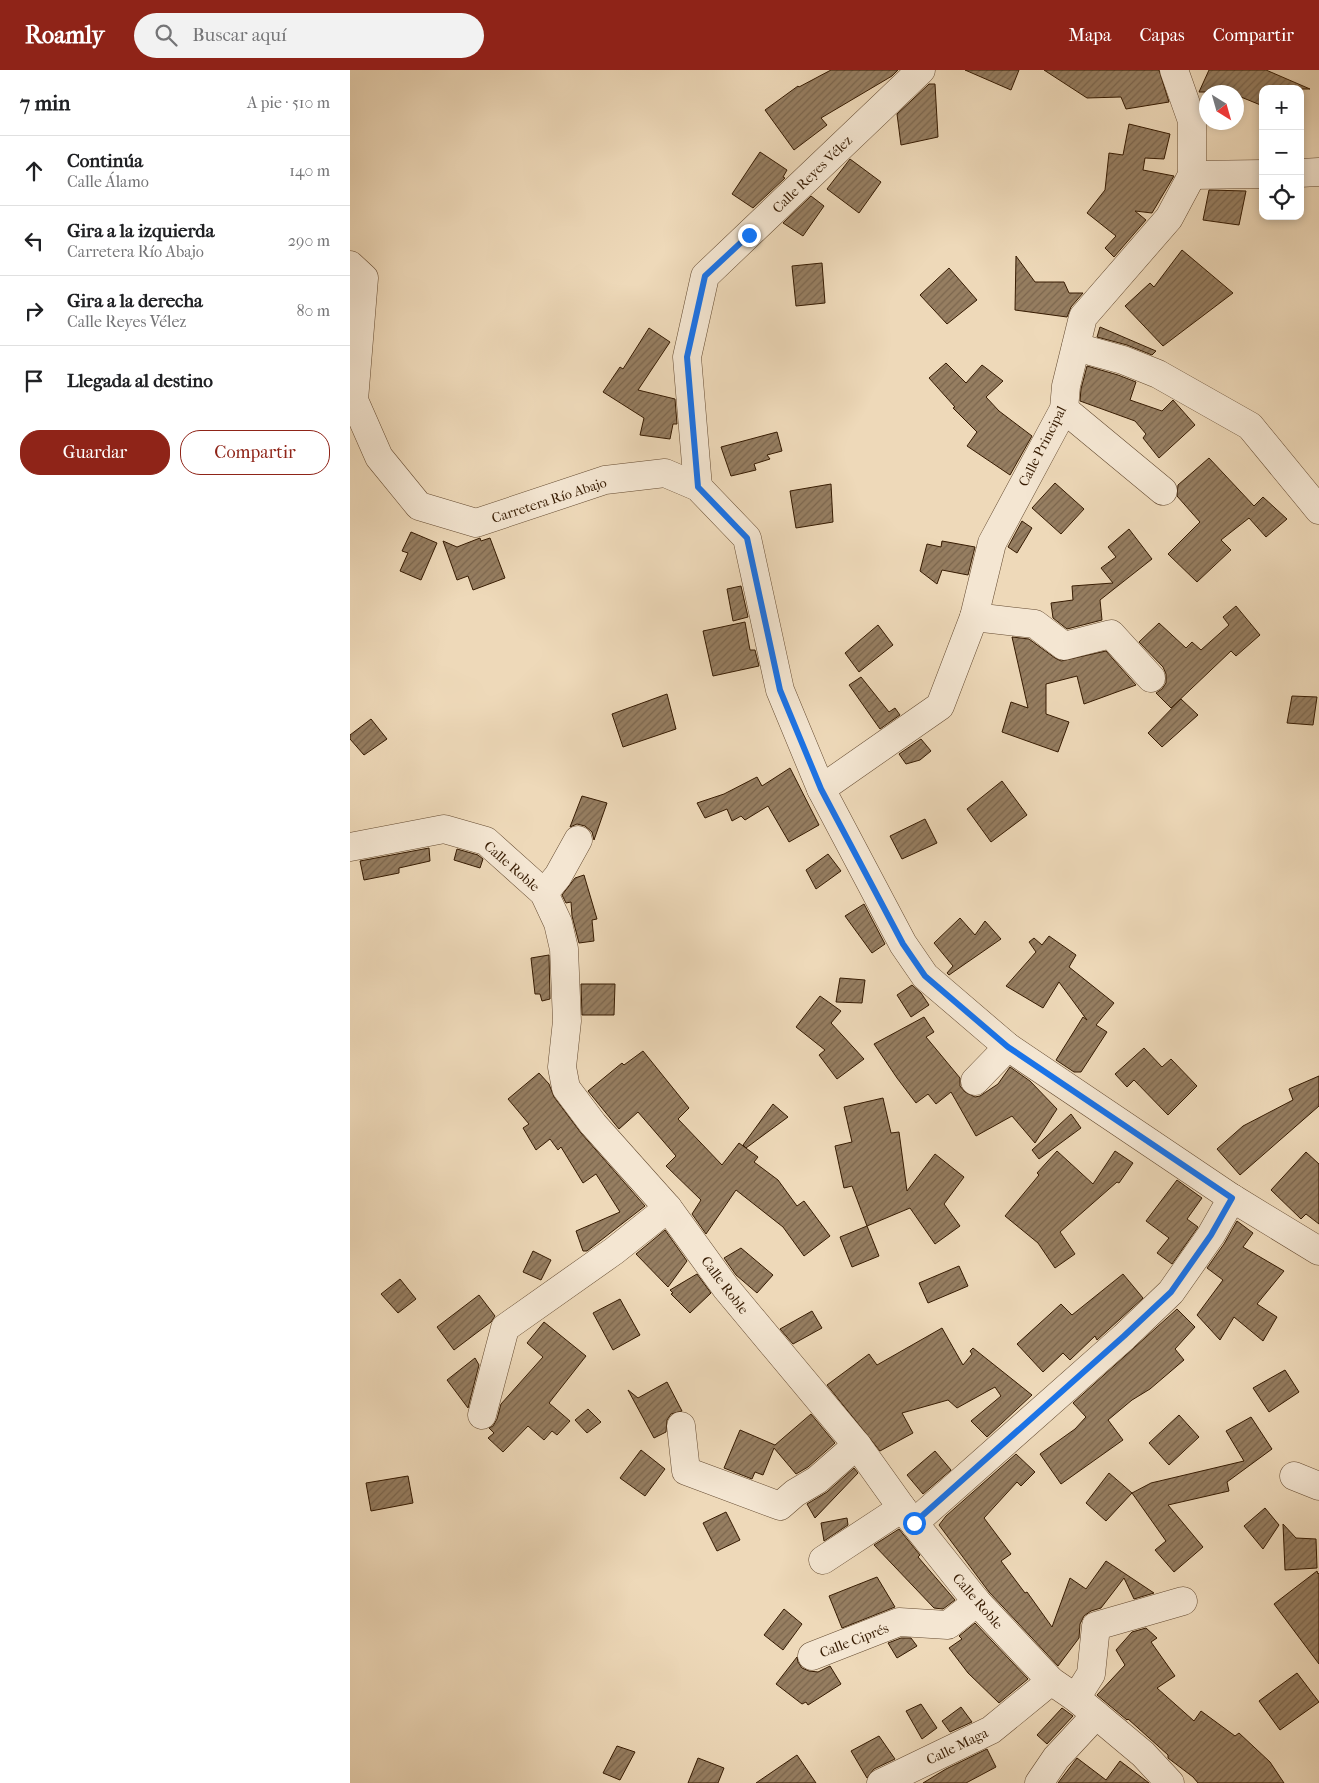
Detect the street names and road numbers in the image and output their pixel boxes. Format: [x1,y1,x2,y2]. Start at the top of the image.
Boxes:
street label: Calle Reyes Vélez [769,132,856,217]
street label: Calle Principal [1015,403,1070,489]
street label: Carretera Río Abajo [490,474,609,527]
street label: Calle Roble [480,838,543,895]
street label: Calle Roble [697,1253,752,1318]
street label: Calle Roble [949,1570,1007,1633]
street label: Calle Ciprés [817,1620,891,1661]
street label: Calle Maga [924,1724,991,1769]

